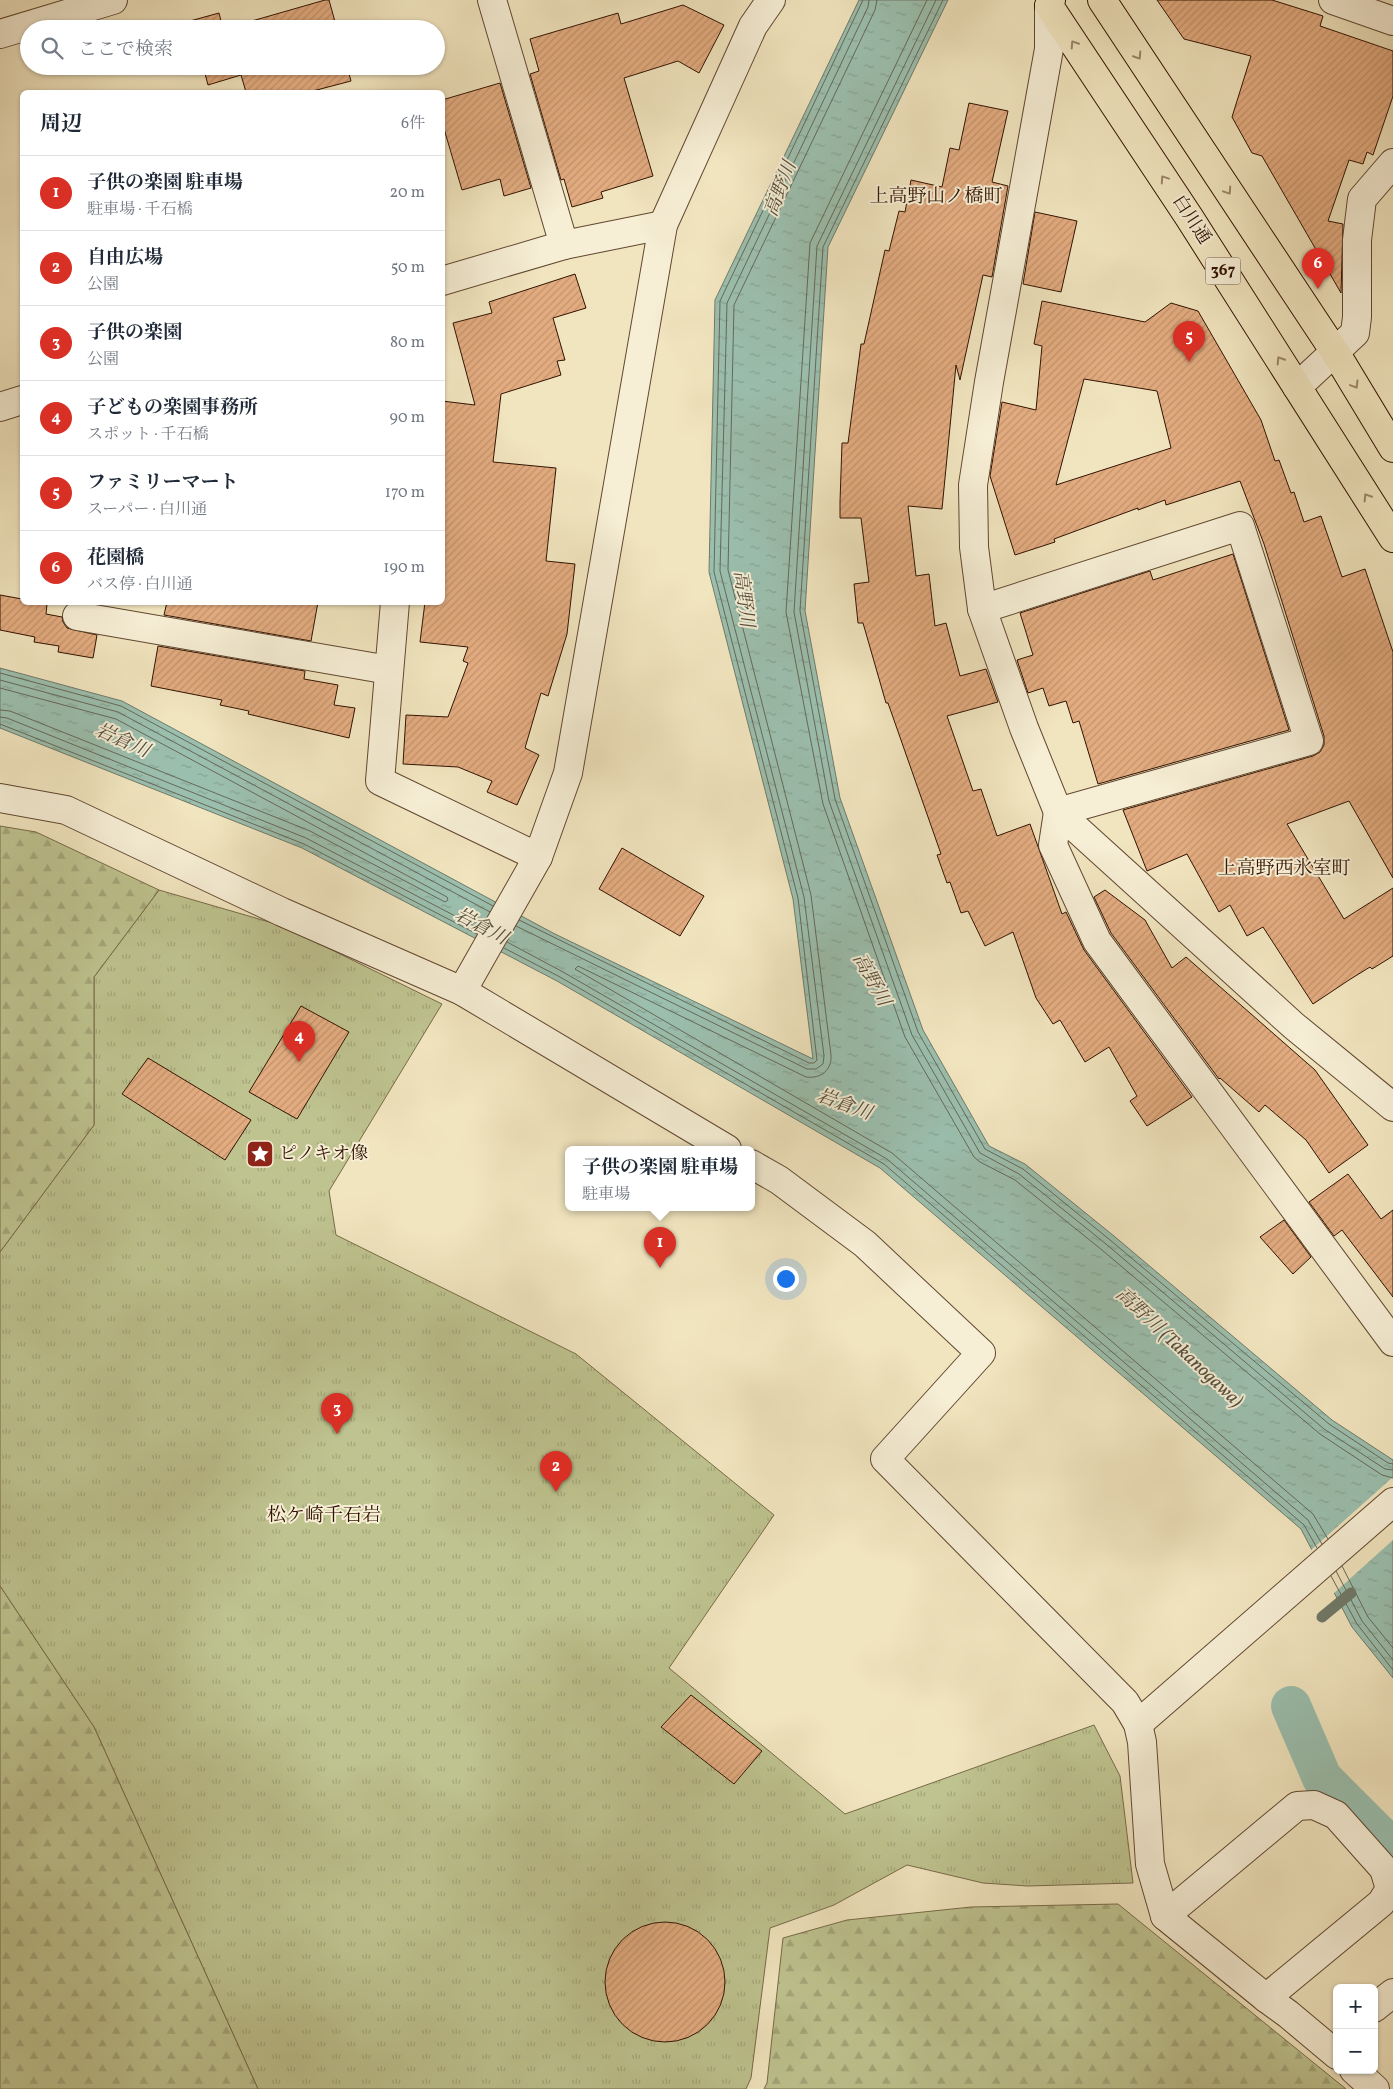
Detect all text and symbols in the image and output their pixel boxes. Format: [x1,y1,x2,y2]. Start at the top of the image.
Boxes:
search box [20,20,445,75]
icon: search [38,34,66,62]
text: ここで検索 [78,37,173,63]
one-way arrow [1070,40,1080,49]
one-way arrow [1131,50,1141,59]
text: 周辺 [40,110,82,139]
text: 6件 [401,113,425,135]
water label: 高野川 [759,156,804,220]
text: 子供の楽園 駐車場 [87,170,243,196]
one-way arrow [1161,175,1170,185]
text: 1 [53,182,59,204]
text: 20 m [390,182,425,204]
district label: 上高野山ノ橋町 [869,184,1003,210]
one-way arrow [1222,185,1231,195]
street label: 白川通 [1166,191,1216,249]
text: 駐車場 · 千石橋 [87,199,193,221]
text: 自由広場 [87,245,163,271]
pin: 6 [1302,248,1334,289]
text: 2 [52,257,60,279]
text: 50 m [391,257,425,279]
road number: 367 [1206,258,1240,284]
text: 公園 [87,274,119,296]
text: 子供の楽園 [87,320,182,346]
pin: 5 [1173,321,1205,362]
text: 3 [52,332,60,354]
text: 80 m [390,332,425,354]
text: 公園 [87,349,119,371]
one-way arrow [1277,356,1286,366]
one-way arrow [1349,380,1359,389]
text: 子どもの楽園事務所 [87,395,258,421]
text: 4 [51,407,61,429]
text: 90 m [389,407,425,429]
text: スポット · 千石橋 [87,424,209,446]
text: ファミリーマート [87,470,239,496]
text: 5 [52,482,60,504]
text: 170 m [385,482,425,504]
one-way arrow [1364,494,1373,503]
text: スーパー · 白川通 [87,499,207,521]
text: 花園橋 [87,545,144,571]
text: 6 [52,557,60,579]
text: 190 m [383,557,425,579]
water label: 高野川 [727,569,760,631]
text: バス停 · 白川通 [87,574,193,596]
water label: 岩倉川 [91,718,155,765]
district label: 上高野西氷室町 [1217,856,1351,882]
water label: 岩倉川 [450,902,514,953]
water label: 高野川 [846,949,897,1013]
pin: 4 [283,1021,315,1062]
water label: 岩倉川 [813,1083,877,1128]
place icon: ピノキオ像 [245,1139,275,1169]
place label: ピノキオ像 [279,1142,368,1167]
popup [565,1146,755,1211]
text: 子供の楽園 駐車場 [582,1155,738,1181]
text: 駐車場 [582,1184,630,1206]
pin: 1 [644,1227,676,1268]
your location [773,1266,799,1292]
water label: 高野川 (Takanogawa) [1110,1282,1249,1414]
pin: 3 [321,1393,353,1434]
pin: 2 [540,1451,572,1492]
district label: 松ケ崎千石岩 [267,1503,381,1529]
map controls [1333,1984,1378,2074]
button: + [1333,1984,1378,2029]
button: − [1333,2029,1378,2074]

